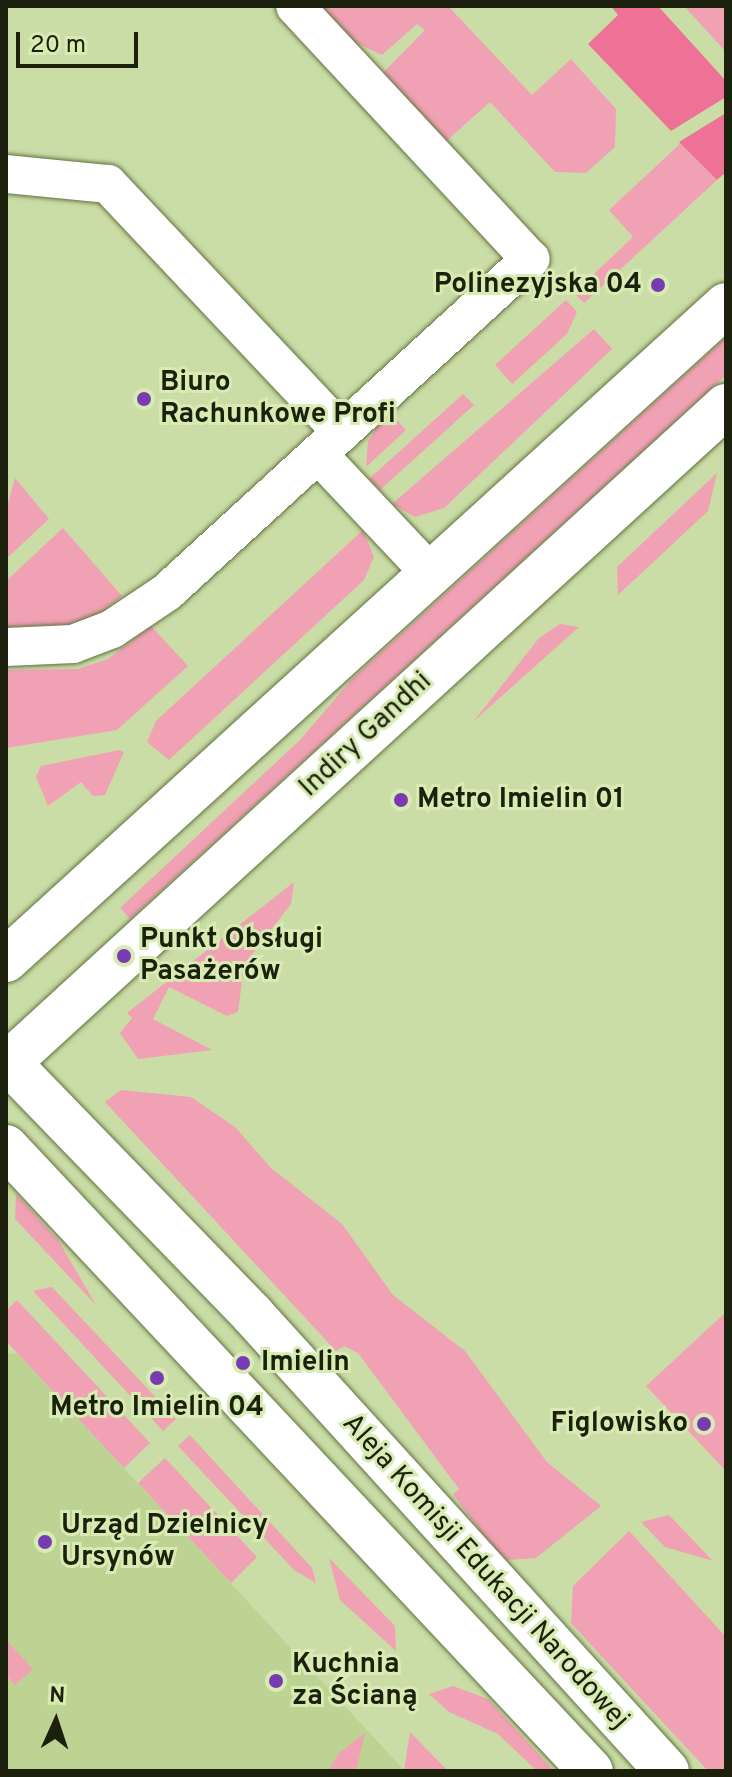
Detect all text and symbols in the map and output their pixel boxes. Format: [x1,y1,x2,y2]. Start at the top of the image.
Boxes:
scale bar [20,16,142,66]
text: 20 m [30,31,86,61]
place label: Polinezyjska 04 [434,268,642,302]
marker: Polinezyjska 04 [649,276,667,294]
place label: Biuro Rachunkowe Profi [160,366,396,432]
marker: Biuro Rachunkowe Profi [135,390,153,408]
street label: Indiry Gandhi [293,665,439,805]
place label: Metro Imielin 01 [417,783,624,817]
marker: Metro Imielin 01 [392,791,410,809]
place label: Punkt Obsługi Pasażerów [140,923,323,989]
marker: Punkt Obsługi Pasażerów [115,947,133,965]
place label: Imielin [261,1346,350,1380]
marker: Imielin [232,1352,254,1374]
marker: Metro Imielin 04 [148,1369,166,1387]
place label: Metro Imielin 04 [50,1391,264,1425]
street label: Aleja Komisji Edukacji Narodowej [334,1407,636,1737]
place label: Figlowisko [551,1407,688,1441]
marker: Figlowisko [695,1415,713,1433]
place label: Urząd Dzielnicy Ursynów [61,1509,268,1575]
marker: Urząd Dzielnicy Ursynów [36,1533,54,1551]
place label: Kuchnia za Ścianą [292,1648,418,1714]
marker: Kuchnia za Ścianą [267,1672,285,1690]
north arrow [16,1681,96,1761]
text: N [49,1683,66,1710]

